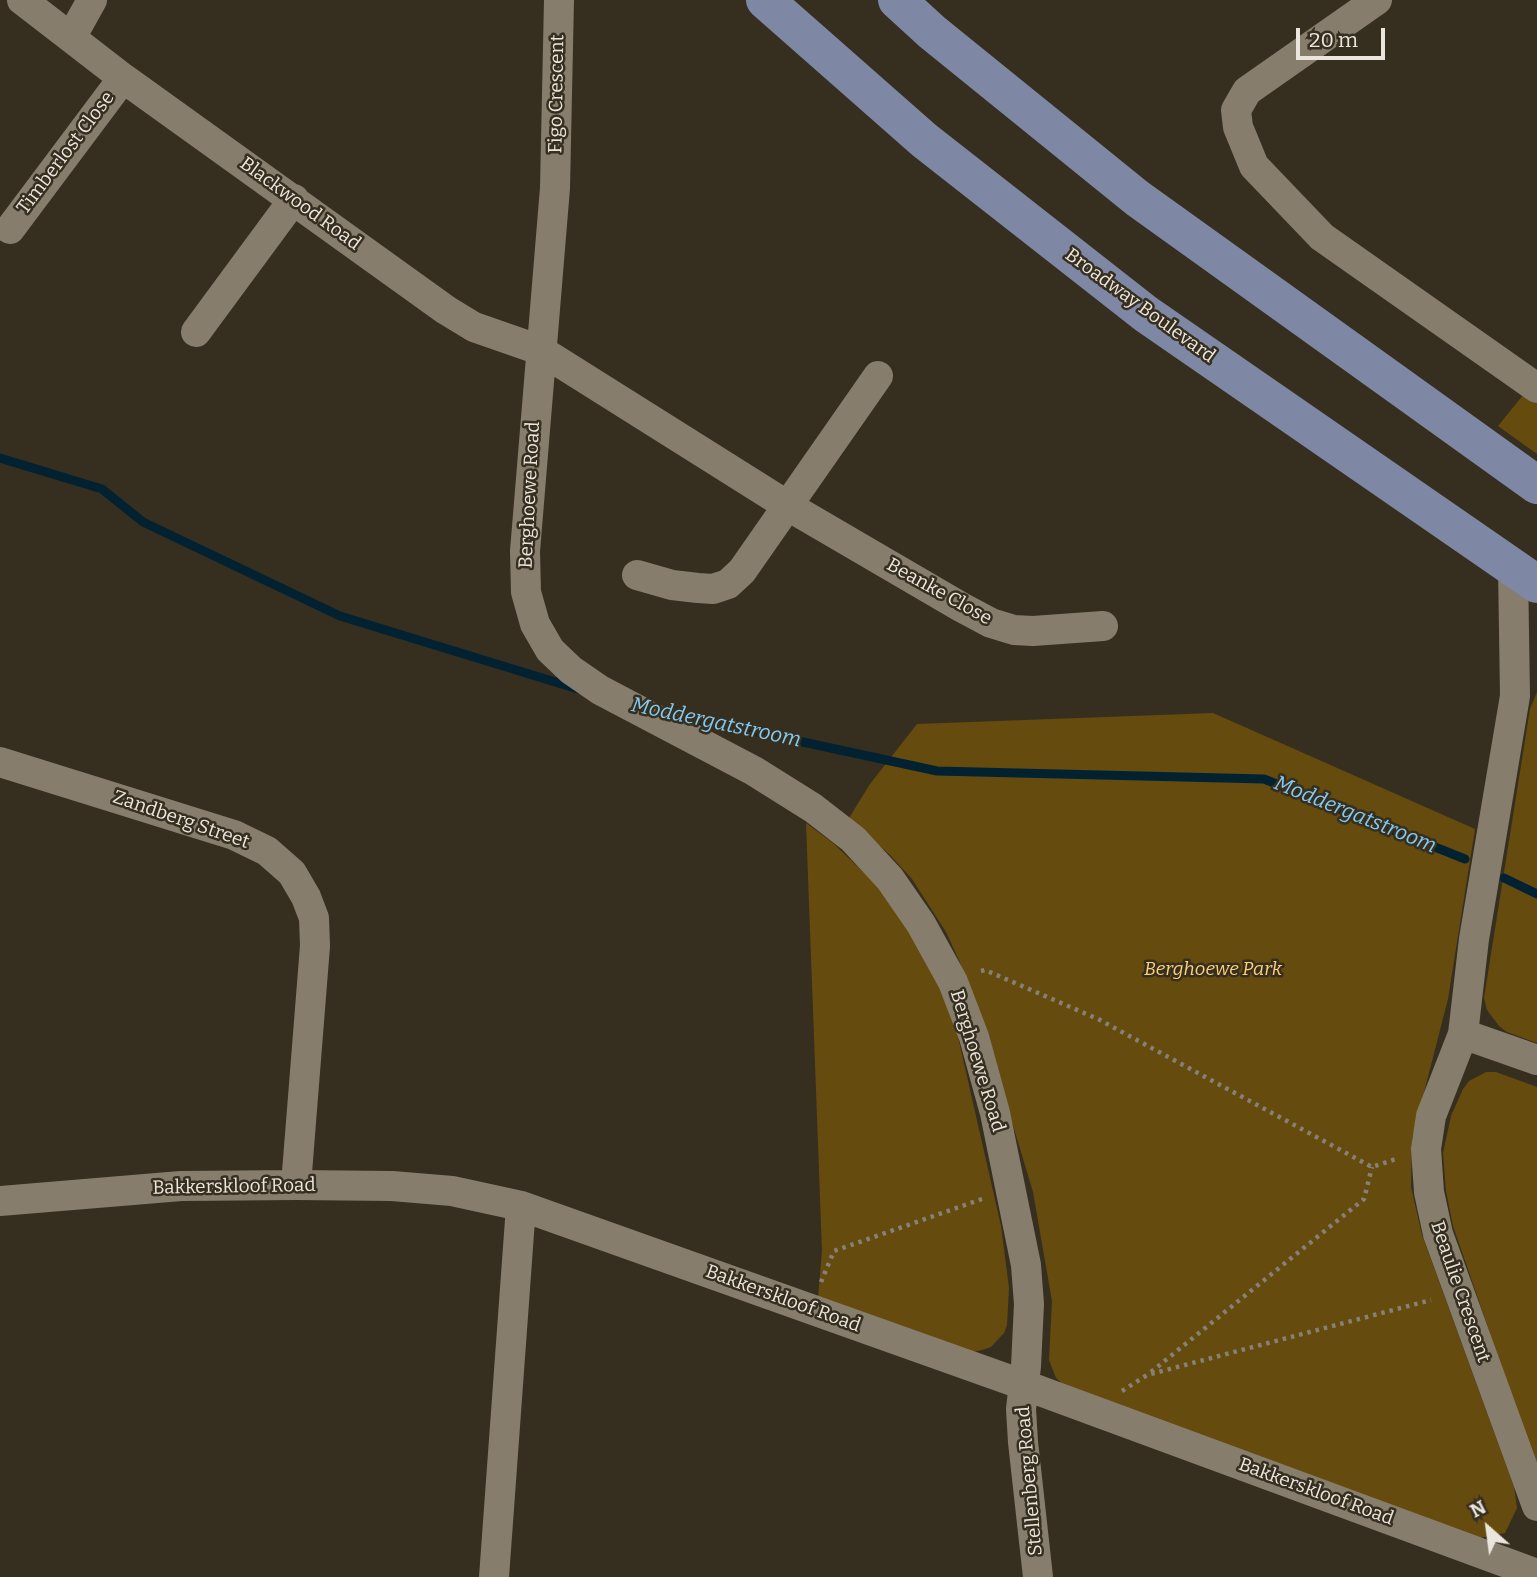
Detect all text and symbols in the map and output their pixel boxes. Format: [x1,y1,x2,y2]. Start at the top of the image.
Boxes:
scale bar [1299,14,1388,58]
text: 20 m [1309,27,1358,53]
street label: Figo Crescent [545,34,569,154]
street label: Timberlost Close [12,87,120,219]
street label: Blackwood Road [235,152,365,256]
street label: Broadway Boulevard [1060,244,1220,368]
street label: Berghoewe Road [515,421,545,569]
street label: Beanke Close [882,554,996,630]
water label: Moddergatstroom [629,693,803,753]
water label: Moddergatstroom [1270,771,1440,859]
street label: Zandberg Street [110,786,252,854]
park label: Berghoewe Park [1144,959,1282,981]
street label: Berghoewe Road [945,987,1009,1135]
street label: Bakkerskloof Road [152,1174,316,1200]
street label: Beaulie Crescent [1425,1218,1495,1366]
street label: Bakkerskloof Road [702,1260,864,1338]
street label: Stellenberg Road [1012,1405,1048,1557]
street label: Bakkerskloof Road [1235,1453,1397,1531]
north arrow [1453,1493,1523,1563]
text: N [1466,1495,1490,1523]

